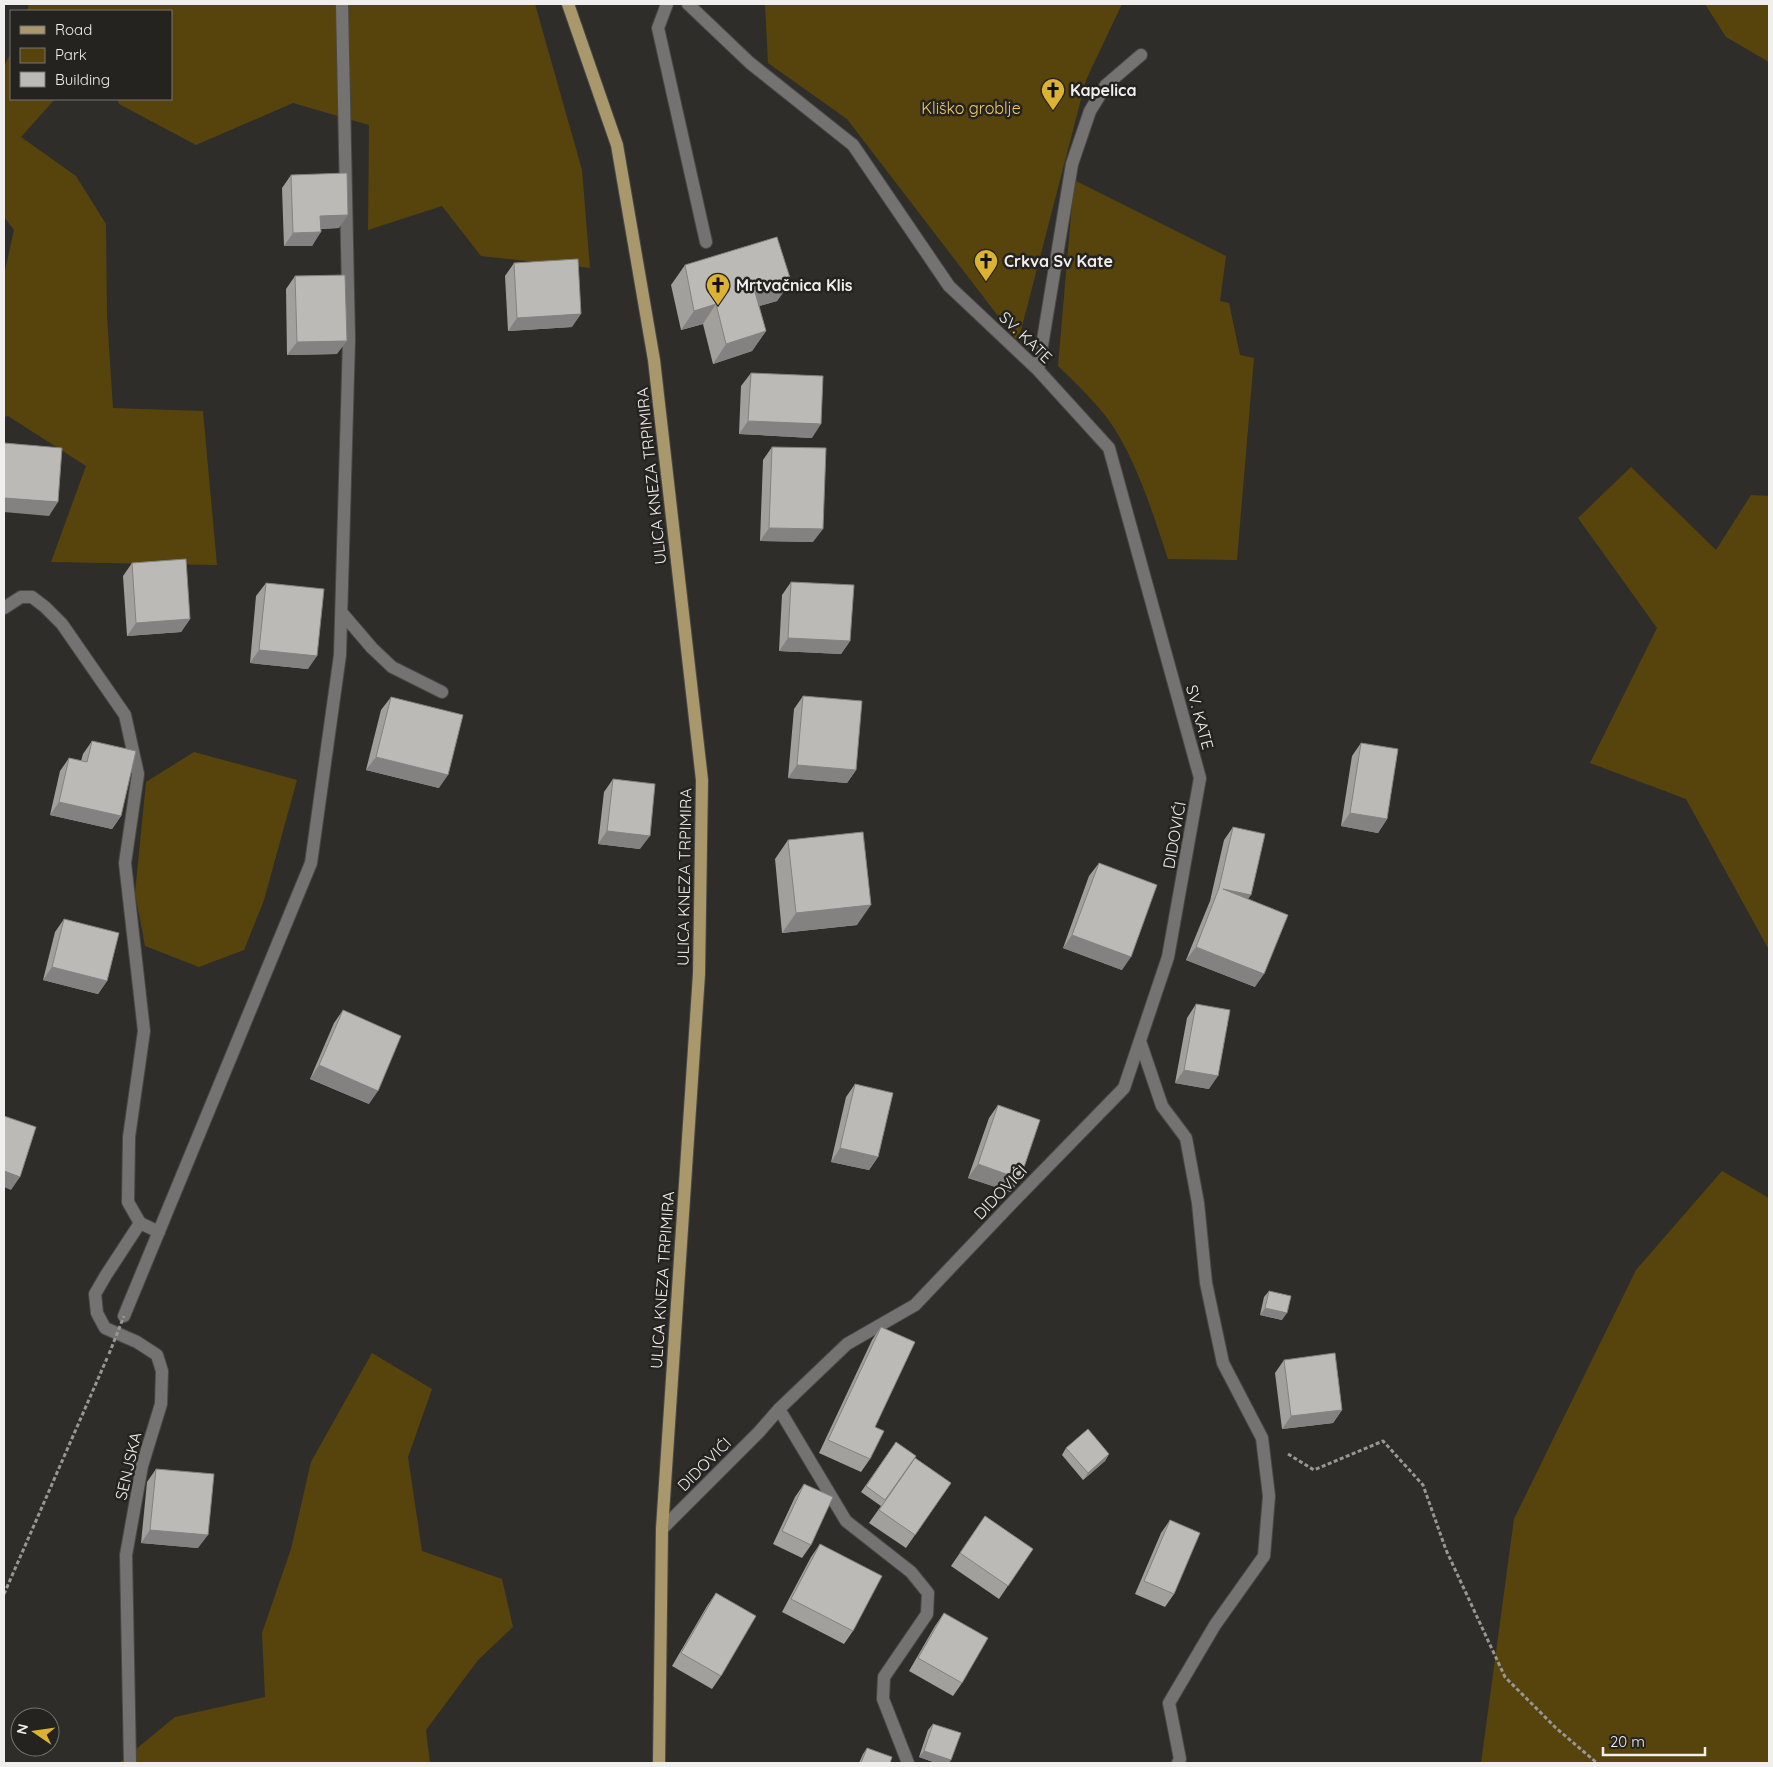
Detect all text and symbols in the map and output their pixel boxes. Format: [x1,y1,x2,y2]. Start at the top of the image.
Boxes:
legend [10,10,172,100]
text: Road [55,20,92,39]
text: Park [55,45,87,64]
text: Building [55,70,110,89]
church icon: Kapelica [1040,77,1066,111]
place label: Kapelica [1070,80,1136,100]
park label: Kliško groblje [921,98,1021,118]
church icon: Crkva Sv Kate [973,248,999,282]
place label: Crkva Sv Kate [1004,251,1113,271]
church icon: Mrtvačnica Klis [705,272,731,306]
place label: Mrtvačnica Klis [736,275,853,295]
street label: SV. KATE [995,307,1057,367]
street label: ULICA KNEZA TRPIMIRA [632,387,670,565]
street label: SV. KATE [1182,683,1218,751]
street label: ULICA KNEZA TRPIMIRA [672,788,696,966]
street label: DIDOVIĆI [1158,800,1190,870]
street label: DIDOVIĆI [969,1161,1031,1223]
street label: ULICA KNEZA TRPIMIRA [646,1191,678,1369]
street label: SENJSKA [110,1430,146,1502]
street label: DIDOVIĆI [673,1433,735,1495]
north arrow [10,1707,60,1757]
text: N [12,1722,32,1736]
scale bar [1603,1724,1706,1756]
text: 20 m [1610,1732,1645,1751]

